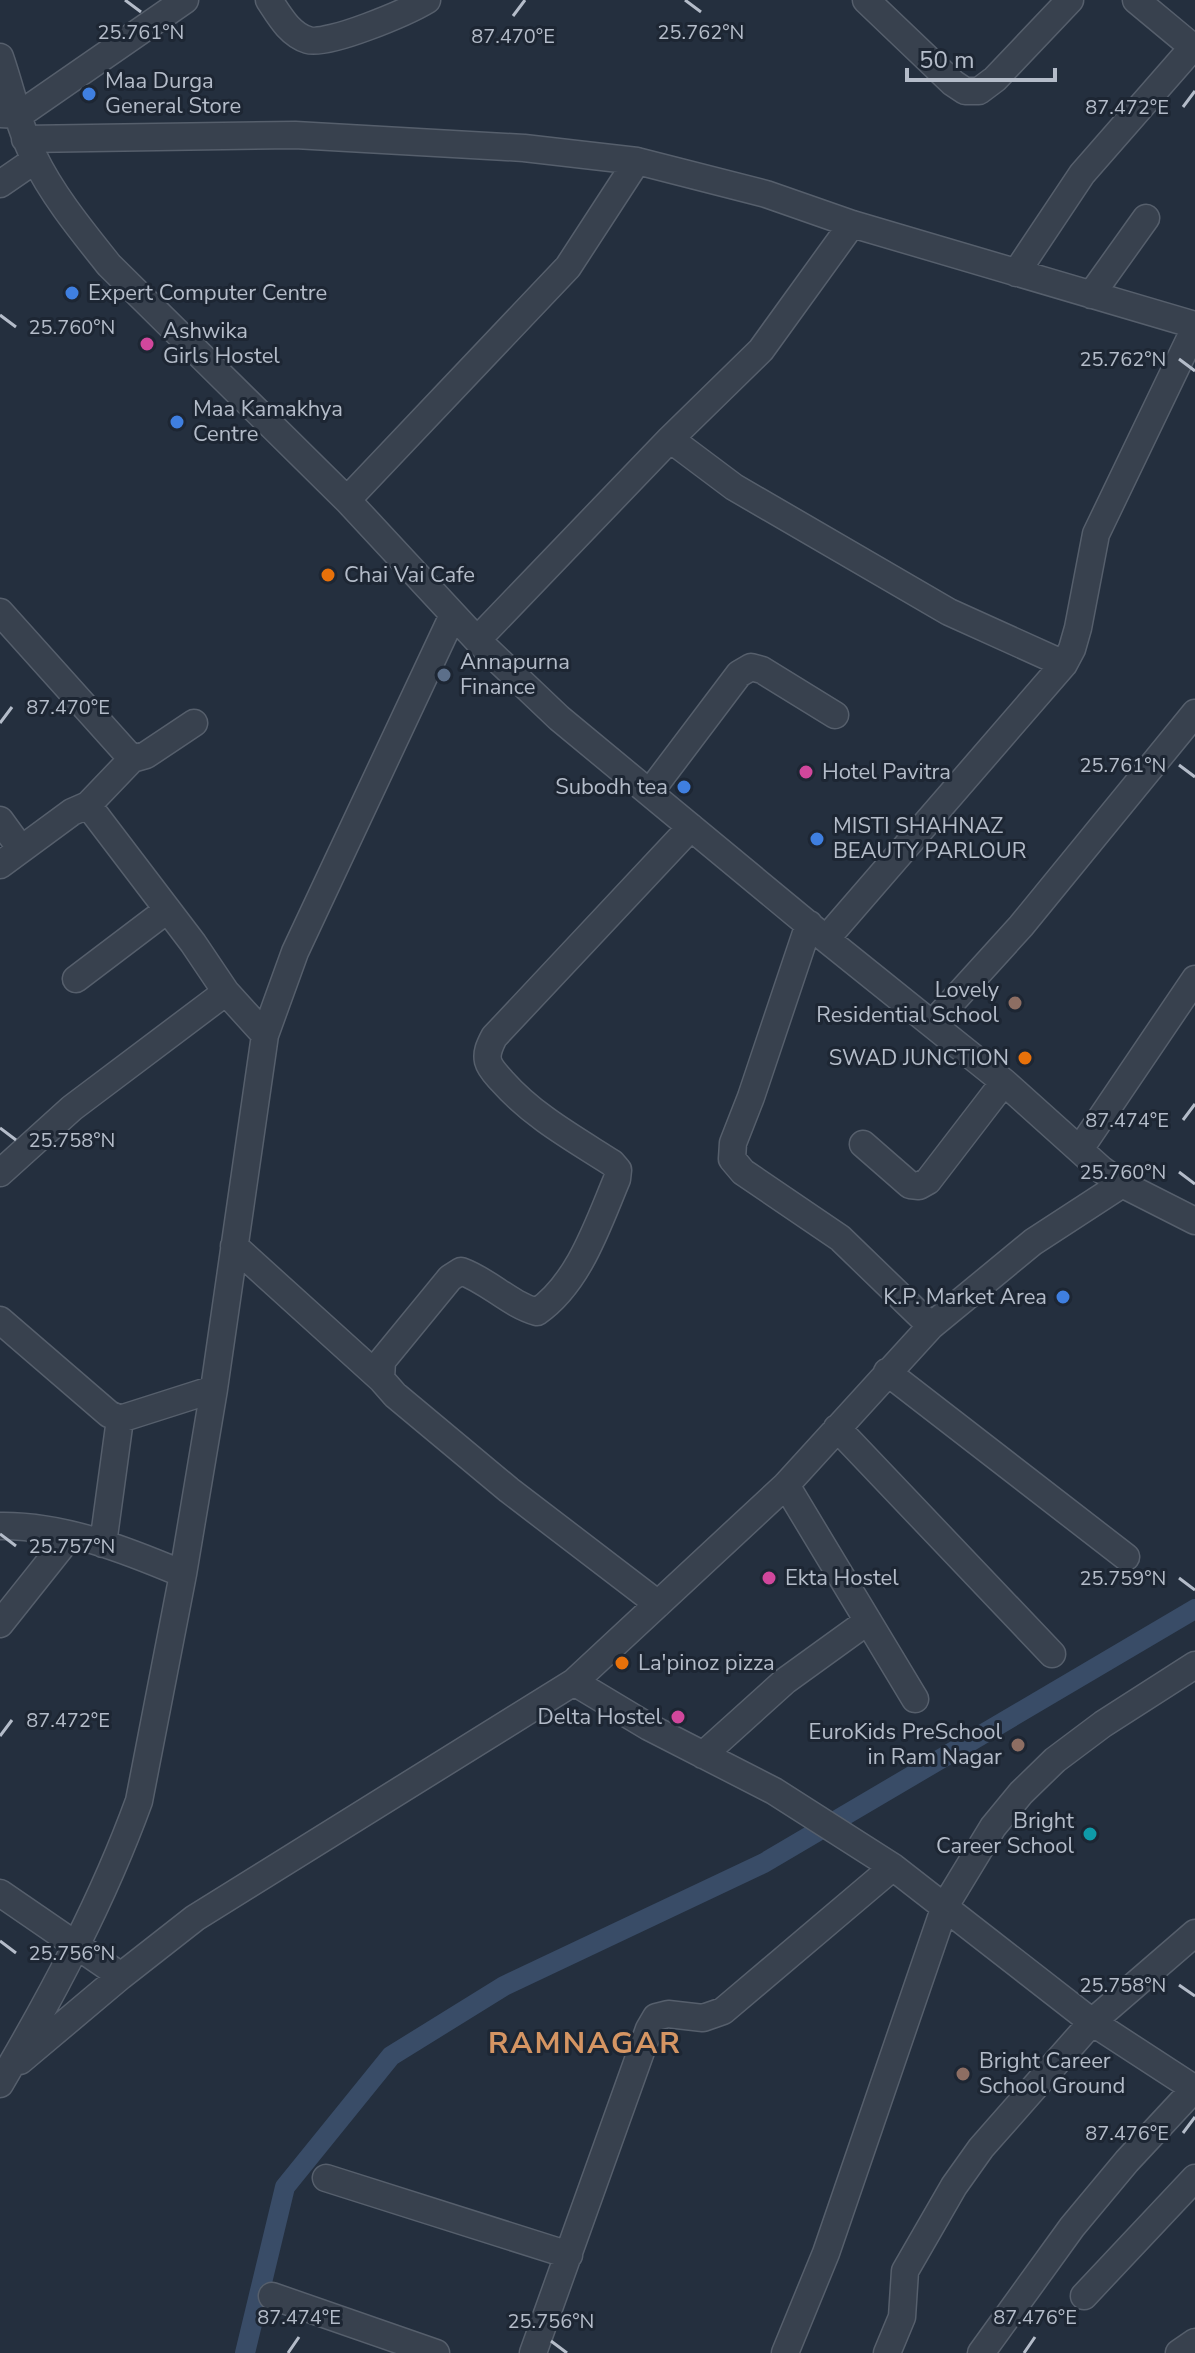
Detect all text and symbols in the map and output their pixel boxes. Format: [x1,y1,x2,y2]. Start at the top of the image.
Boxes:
text: 25.761°N [98,19,184,46]
text: 25.762°N [658,19,744,46]
text: 87.470°E [471,23,555,50]
scale bar [907,32,1055,82]
text: 50 m [919,44,975,76]
place label: Maa Durga General Store [105,66,241,121]
marker: Maa Durga General Store [80,85,98,103]
text: 87.472°E [1085,94,1169,121]
place label: Expert Computer Centre [88,278,327,308]
marker: Expert Computer Centre [63,284,81,302]
text: 25.760°N [29,314,115,341]
place label: Ashwika Girls Hostel [163,316,280,371]
marker: Ashwika Girls Hostel [138,335,156,353]
text: 25.762°N [1080,346,1166,373]
place label: Maa Kamakhya Centre [193,394,343,449]
marker: Maa Kamakhya Centre [168,413,186,431]
place label: Chai Vai Cafe [344,560,475,590]
marker: Chai Vai Cafe [319,566,337,584]
place label: Annapurna Finance [460,647,570,702]
marker: Annapurna Finance [435,666,453,684]
text: 87.470°E [26,694,110,721]
text: 25.761°N [1080,752,1166,779]
place label: Hotel Pavitra [822,757,951,787]
marker: Hotel Pavitra [797,763,815,781]
place label: Subodh tea [555,772,668,802]
marker: Subodh tea [675,778,693,796]
place label: MISTI SHAHNAZ BEAUTY PARLOUR [833,811,1027,866]
marker: MISTI SHAHNAZ BEAUTY PARLOUR [808,830,826,848]
place label: Lovely Residential School [816,975,1000,1030]
marker: Lovely Residential School [1006,994,1024,1012]
place label: SWAD JUNCTION [829,1043,1009,1073]
marker: SWAD JUNCTION [1016,1049,1034,1067]
text: 87.474°E [1085,1107,1169,1134]
text: 25.758°N [29,1127,115,1154]
text: 25.760°N [1080,1159,1166,1186]
place label: K.P. Market Area [883,1282,1047,1312]
marker: K.P. Market Area [1054,1288,1072,1306]
text: 25.757°N [29,1533,115,1560]
place label: Ekta Hostel [785,1563,899,1593]
text: 25.759°N [1080,1565,1166,1592]
marker: Ekta Hostel [760,1569,778,1587]
place label: La'pinoz pizza [638,1648,775,1678]
marker: La'pinoz pizza [613,1654,631,1672]
place label: Delta Hostel [537,1702,662,1732]
text: 87.472°E [26,1707,110,1734]
marker: Delta Hostel [669,1708,687,1726]
place label: EuroKids PreSchool in Ram Nagar [809,1717,1002,1772]
marker: EuroKids PreSchool in Ram Nagar [1009,1736,1027,1754]
place label: Bright Career School [936,1806,1074,1861]
marker: Bright Career School [1081,1825,1099,1843]
text: 25.756°N [29,1940,115,1967]
text: 25.758°N [1080,1972,1166,1999]
district label: RAMNAGAR [488,2023,682,2064]
place label: Bright Career School Ground [979,2046,1125,2101]
marker: Bright Career School Ground [954,2065,972,2083]
text: 87.476°E [1085,2120,1169,2147]
text: 87.474°E [257,2304,341,2331]
text: 87.476°E [993,2304,1077,2331]
text: 25.756°N [508,2308,594,2335]

